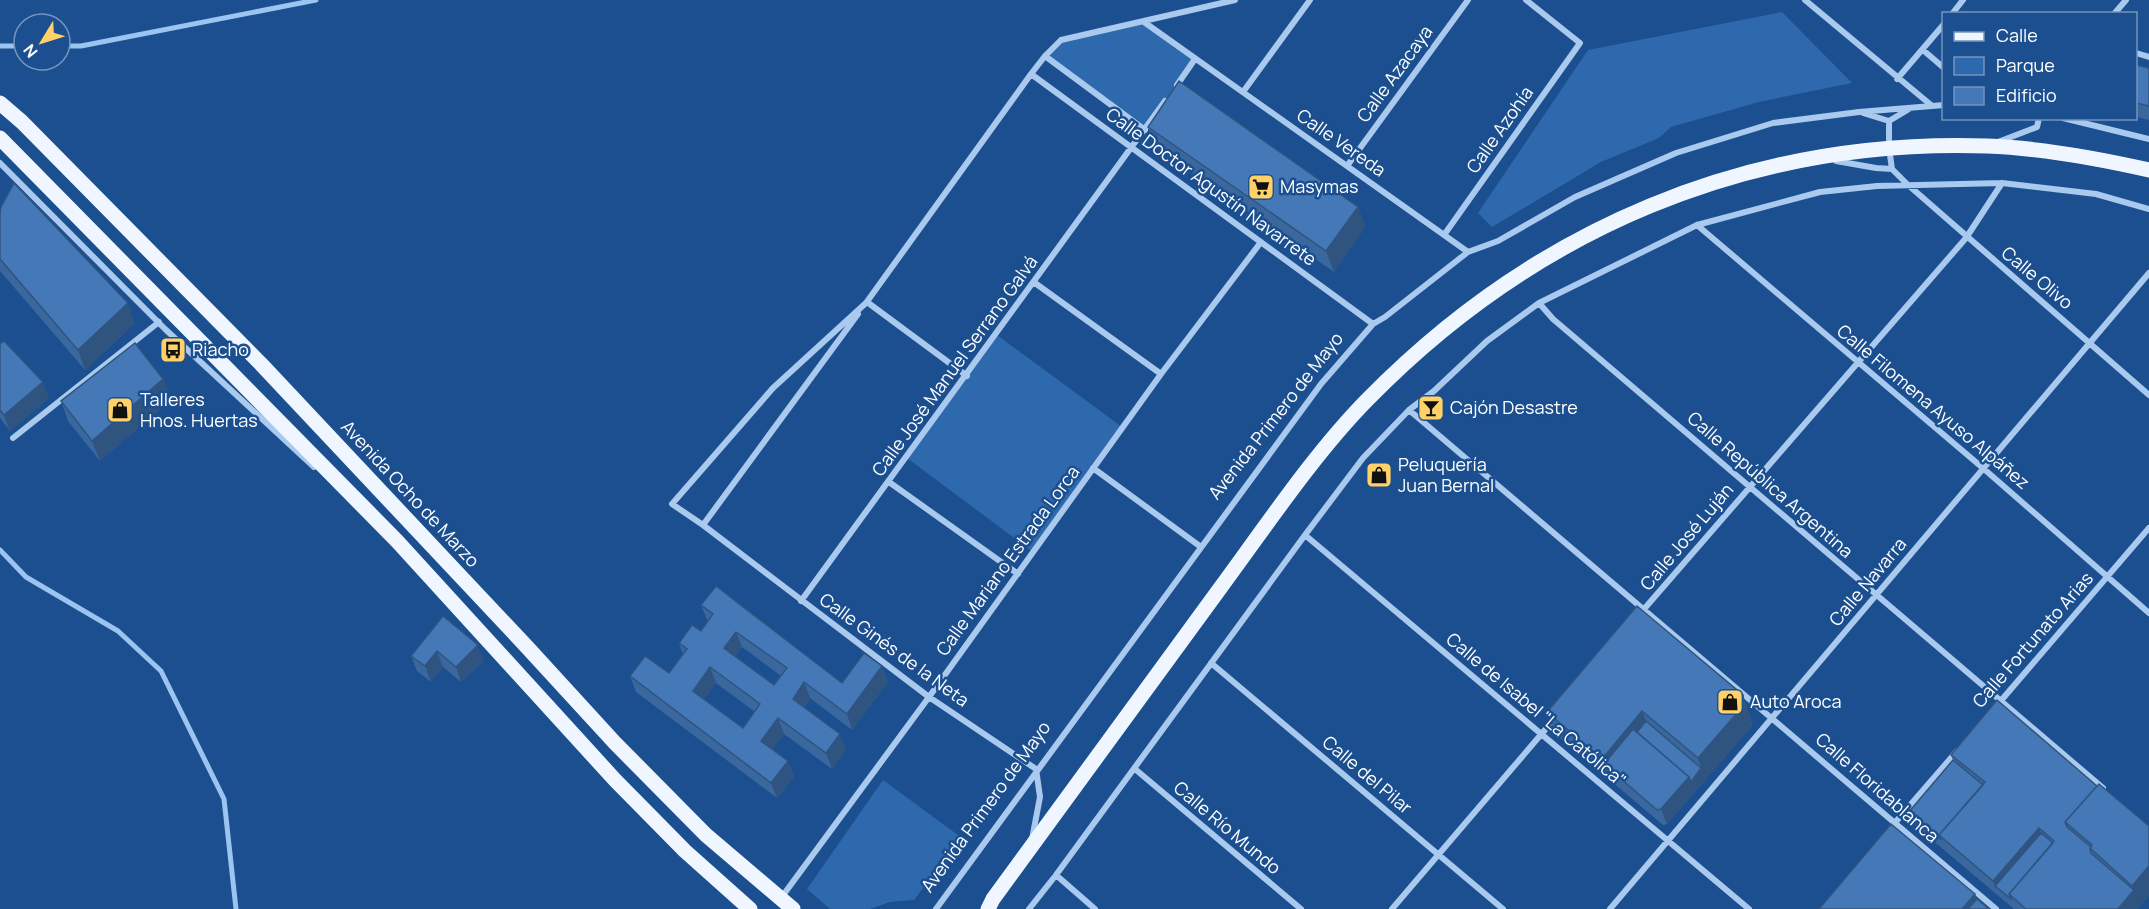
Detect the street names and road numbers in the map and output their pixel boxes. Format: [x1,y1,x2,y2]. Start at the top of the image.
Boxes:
street label: Calle Azacaya [1351,20,1437,127]
street label: Calle Azohía [1460,81,1538,178]
street label: Calle Doctor Agustín Navarrete [1101,102,1322,271]
street label: Calle Vereda [1292,103,1391,182]
street label: Calle Olivo [1997,240,2078,314]
street label: Calle José Manuel Serrano Galvá [866,250,1042,481]
street label: Calle Filomena Ayuso Alpáñez [1832,318,2035,494]
street label: Avenida Primero de Mayo [1202,327,1348,504]
street label: Calle República Argentina [1683,406,1859,563]
street label: Avenida Ocho de Marzo [336,415,485,572]
street label: Calle Mariano Estrada Lorca [930,461,1084,660]
street label: Calle José Luján [1634,478,1738,595]
street label: Calle Navarra [1823,532,1911,631]
street label: Calle Fortunato Arias [1967,566,2098,712]
street label: Calle Ginés de la Neta [815,587,974,712]
street label: Calle de Isabel "La Católica" [1442,627,1632,792]
street label: Avenida Primero de Mayo [915,716,1055,897]
street label: Calle Floridablanca [1811,727,1944,848]
street label: Calle del Pilar [1318,730,1418,819]
street label: Calle Río Mundo [1169,775,1286,879]

